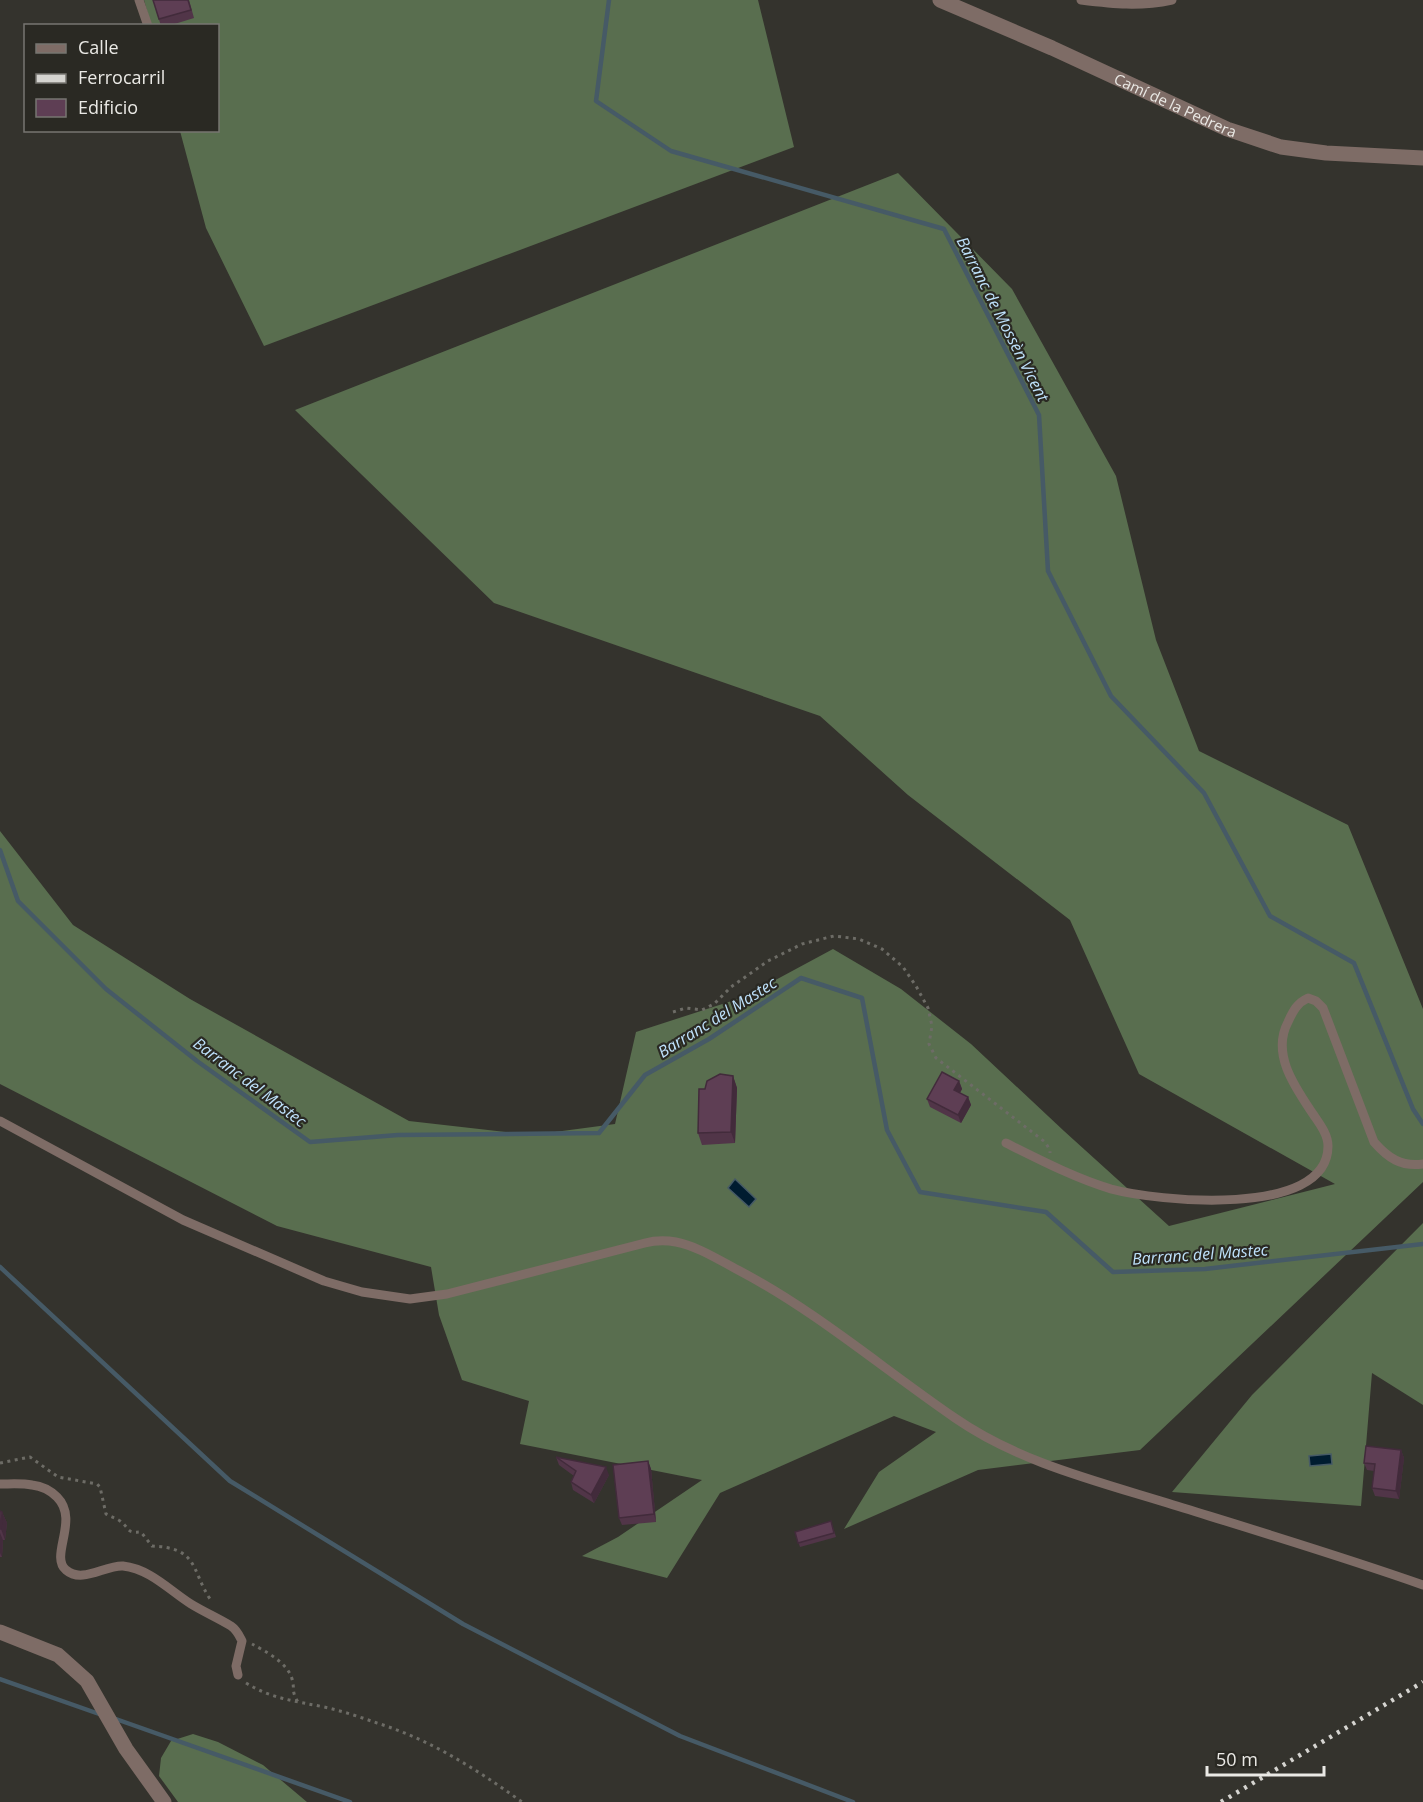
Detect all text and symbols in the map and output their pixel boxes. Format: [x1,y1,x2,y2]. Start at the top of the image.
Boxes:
legend [24,24,219,132]
text: Calle [78,35,119,59]
text: Ferrocarril [78,65,165,89]
street label: Camí de la Pedrera [1111,68,1239,142]
text: Edificio [78,95,138,119]
water label: Barranc de Mossèn Vicent [952,233,1055,406]
water label: Barranc del Mastec [653,971,781,1062]
water label: Barranc del Mastec [189,1032,312,1132]
water label: Barranc del Mastec [1131,1238,1269,1270]
scale bar [1207,1739,1324,1777]
text: 50 m [1216,1747,1258,1771]

